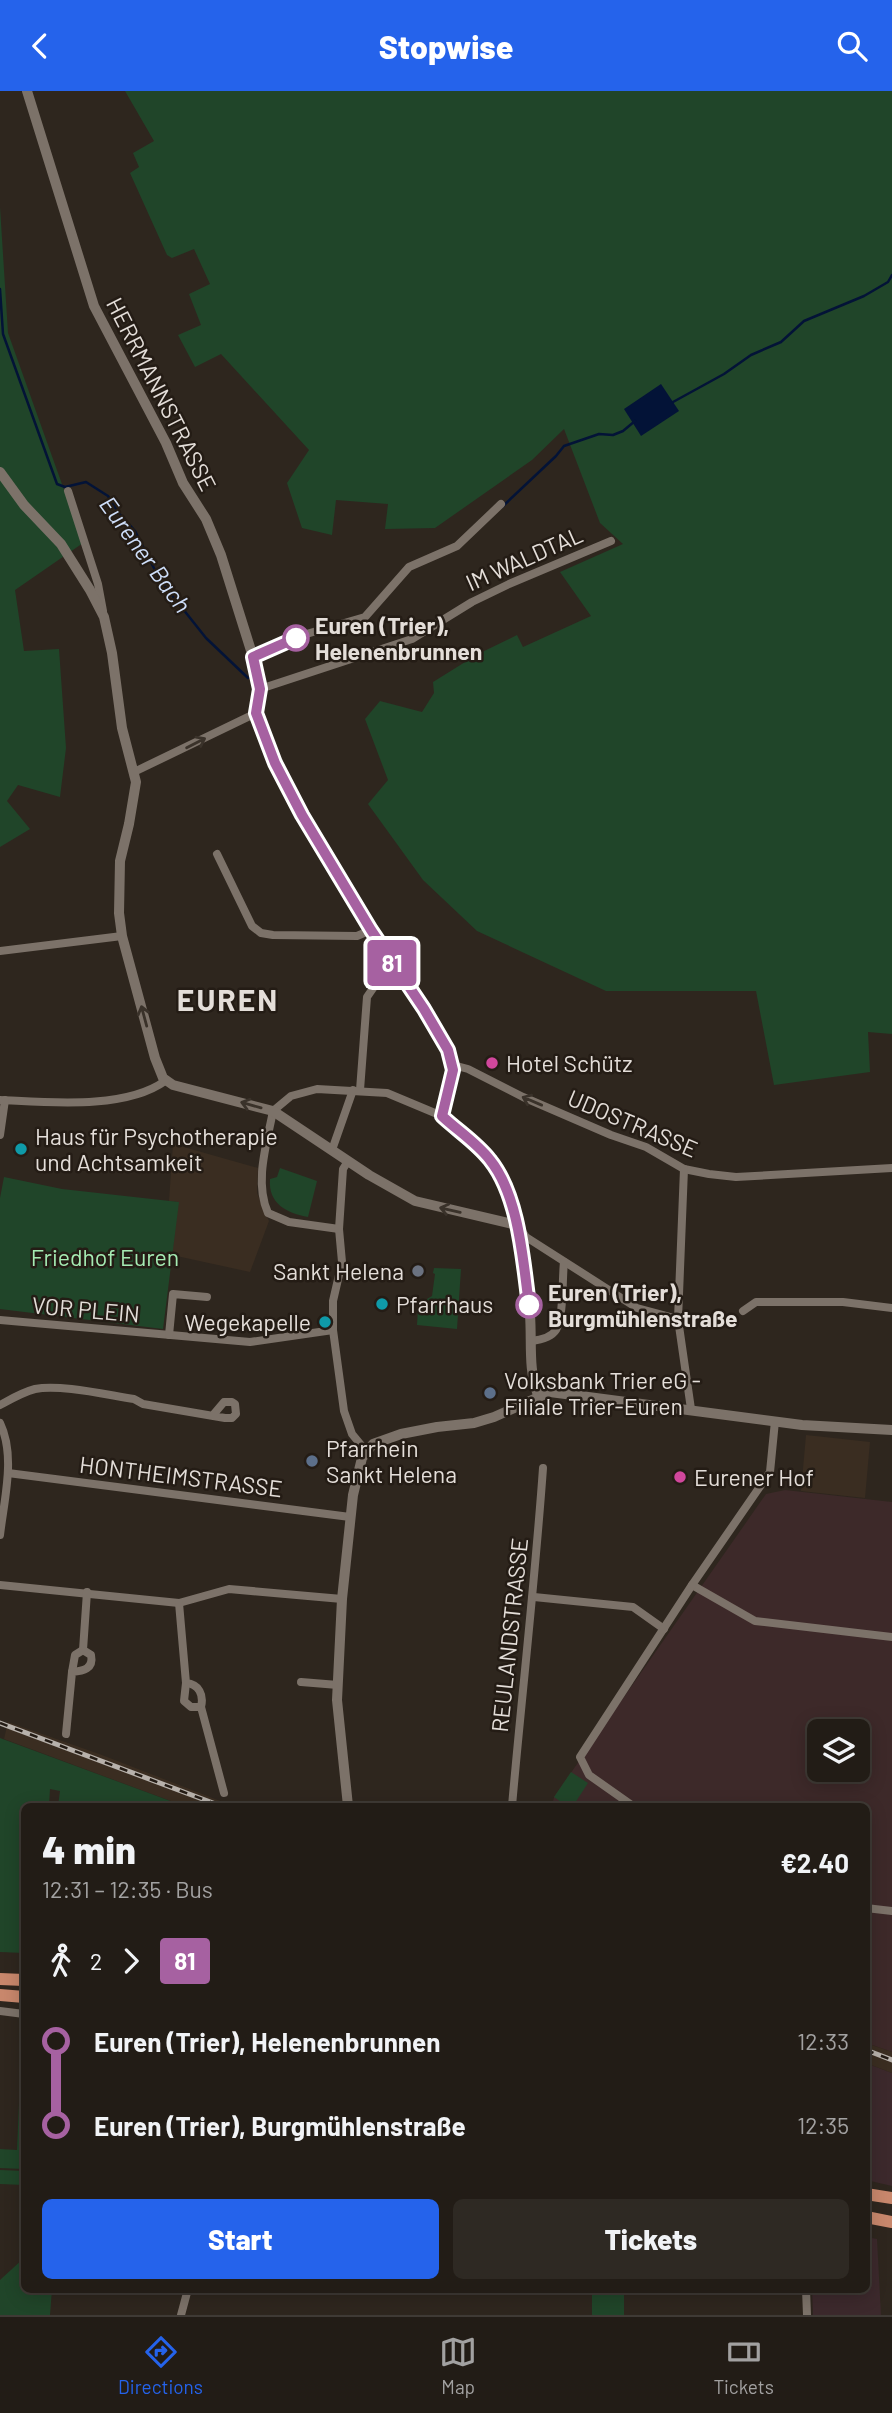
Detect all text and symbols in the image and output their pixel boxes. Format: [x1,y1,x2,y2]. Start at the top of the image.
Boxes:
icon: back [21,27,59,65]
text: Stopwise [379,27,513,65]
icon: search [833,27,871,65]
street label: HERRMANNSTRASSE [101,293,223,495]
water label: Eurener Bach [94,490,198,618]
street label: IM WALDTAL [461,520,587,596]
place label: Euren (Trier), Helenenbrunnen [315,611,482,665]
marker: Euren (Trier), Helenenbrunnen [283,625,309,651]
one-way arrow [185,736,206,750]
line badge: 81 [360,940,424,986]
text: 81 [381,948,403,977]
district label: EUREN [177,981,279,1017]
one-way arrow [137,1005,150,1028]
place label: Hotel Schütz [506,1049,632,1077]
marker: Hotel Schütz [484,1055,500,1071]
street label: UDOSTRASSE [564,1083,702,1163]
one-way arrow [522,1094,544,1107]
one-way arrow [240,1097,262,1110]
place label: Haus für Psychotherapie und Achtsamkeit [35,1122,278,1176]
marker: Haus für Psychotherapie und Achtsamkeit [13,1141,29,1157]
one-way arrow [439,1203,462,1216]
park label: Friedhof Euren [31,1243,179,1271]
place label: Sankt Helena [273,1257,404,1285]
marker: Sankt Helena [410,1263,426,1279]
place label: Euren (Trier), Burgmühlenstraße [548,1278,738,1332]
street label: VOR PLEIN [31,1290,141,1328]
place label: Pfarrhaus [396,1290,493,1318]
marker: Euren (Trier), Burgmühlenstraße [516,1292,542,1318]
marker: Pfarrhaus [374,1296,390,1312]
place label: Wegekapelle [184,1308,311,1336]
marker: Wegekapelle [317,1314,333,1330]
place label: Volksbank Trier eG - Filiale Trier-Euren [504,1366,701,1420]
marker: Volksbank Trier eG - Filiale Trier-Euren [482,1385,498,1401]
place label: Pfarrhein Sankt Helena [326,1434,457,1488]
street label: HONTHEIMSTRASSE [78,1450,284,1502]
marker: Pfarrhein Sankt Helena [304,1453,320,1469]
place label: Eurener Hof [694,1463,814,1491]
marker: Eurener Hof [672,1469,688,1485]
street label: REULANDSTRASSE [485,1536,533,1734]
map controls [807,1719,870,1782]
button: layers [807,1719,870,1782]
text: 4 min [42,1826,136,1872]
text: €2.40 [780,1847,849,1878]
text: 12:31 – 12:35 · Bus [42,1875,213,1903]
icon: walk [42,1942,80,1980]
icon: forward [112,1942,150,1980]
text: 81 [174,1946,196,1975]
text: 2 [90,1947,102,1975]
text: Euren (Trier), Helenenbrunnen [94,2026,440,2057]
text: 12:33 [797,2027,849,2055]
text: Euren (Trier), Burgmühlenstraße [94,2110,466,2141]
text: 12:35 [797,2111,849,2139]
button: Start [42,2199,439,2279]
button: Tickets [453,2199,849,2279]
tab: Directions [118,2333,203,2398]
tab: Map [439,2333,477,2398]
tab: Tickets [713,2333,774,2398]

